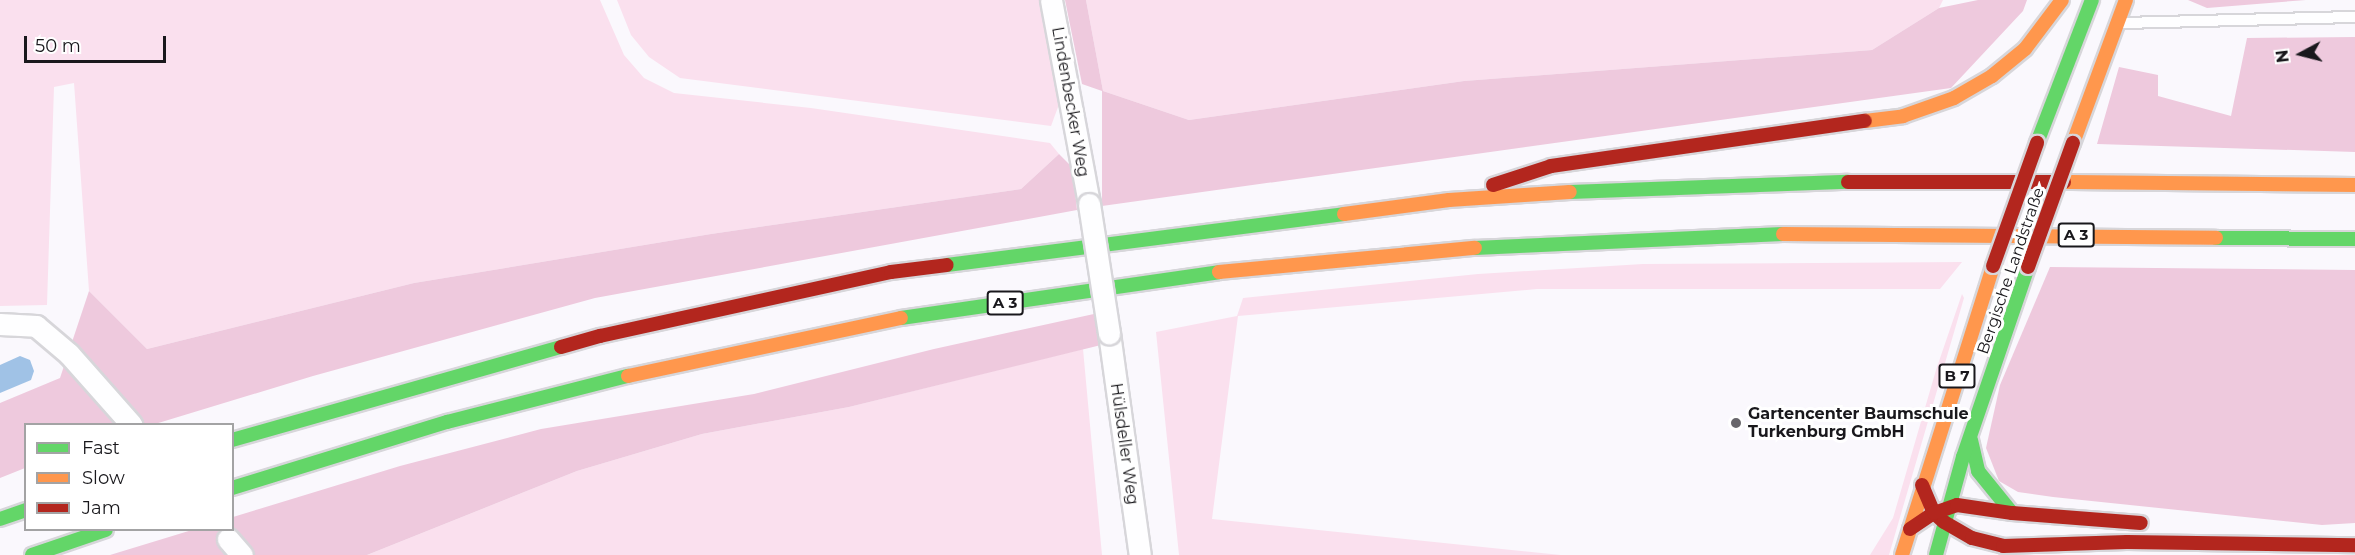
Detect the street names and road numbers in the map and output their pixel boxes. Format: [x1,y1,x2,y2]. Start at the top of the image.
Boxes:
street label: Lindenbecker Weg [1047,25,1093,179]
street label: Bergische Landstraße [1973,185,2049,357]
road number: A 3 [2056,223,2096,247]
road number: A 3 [986,291,1024,315]
road number: B 7 [1938,364,1976,388]
street label: Hülsdeller Weg [1106,382,1142,506]

